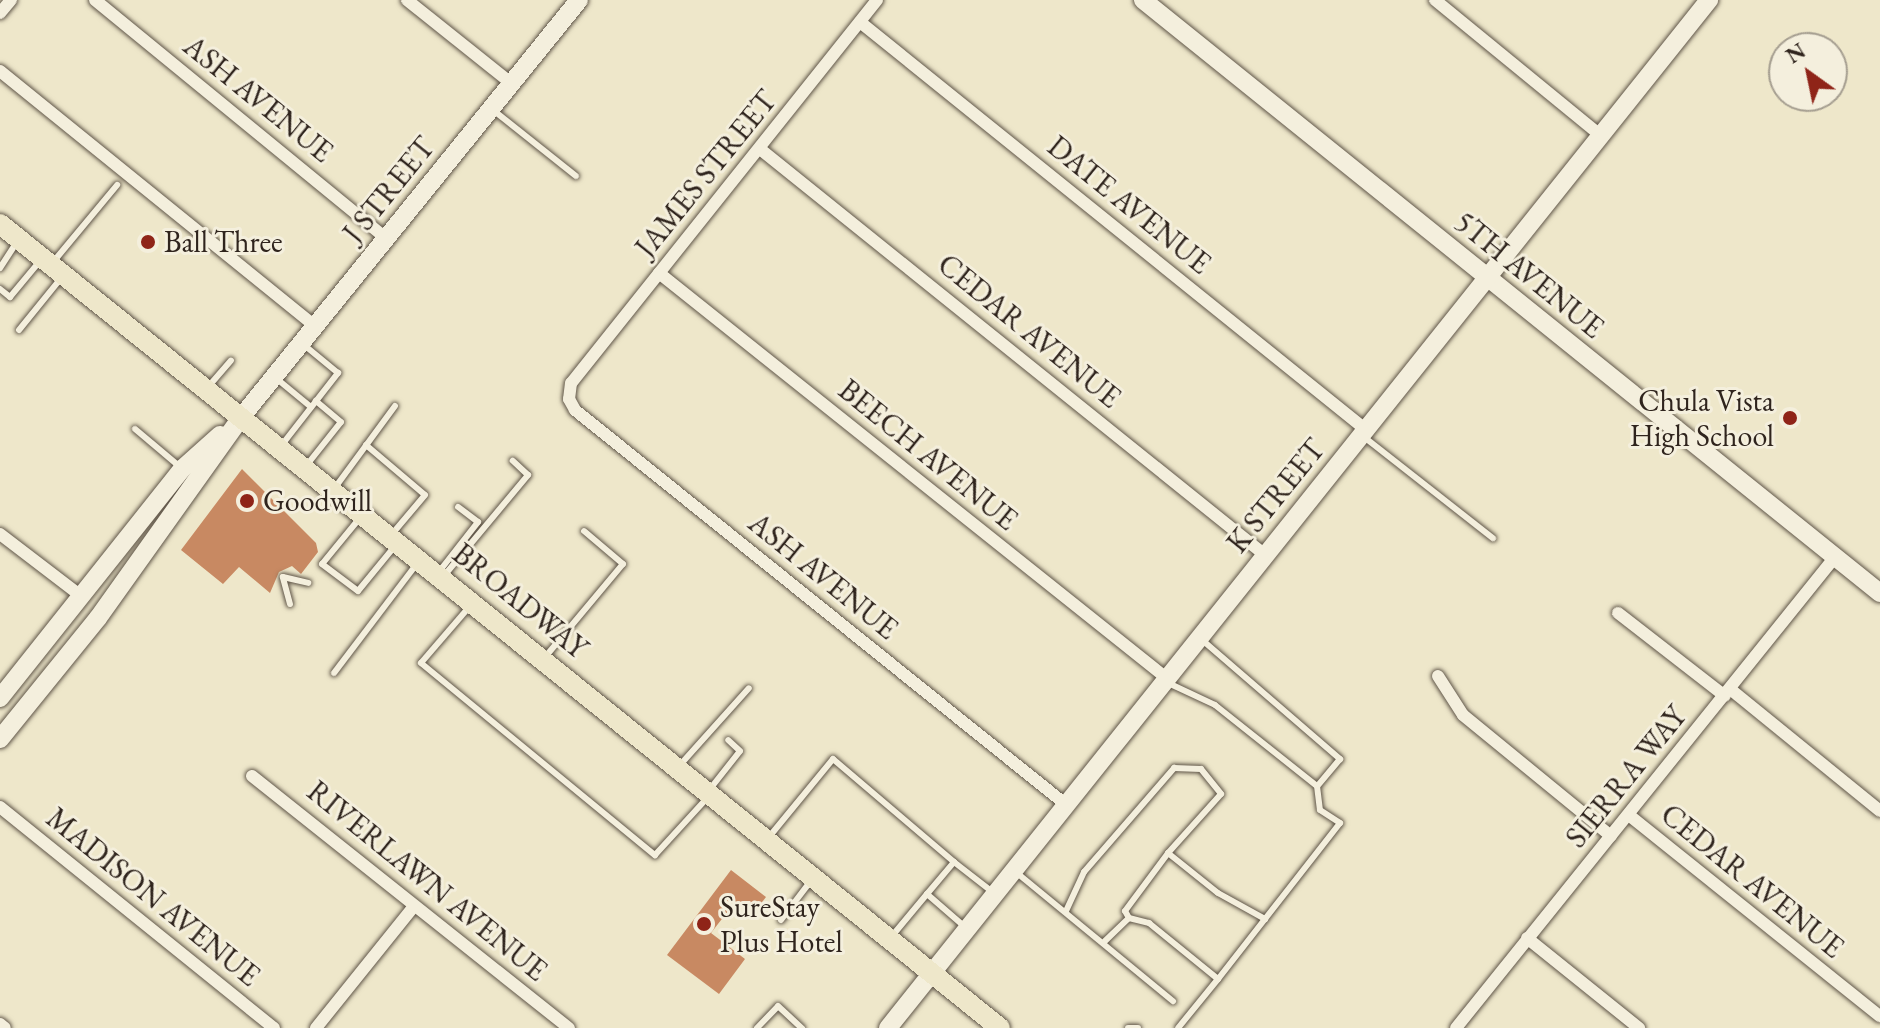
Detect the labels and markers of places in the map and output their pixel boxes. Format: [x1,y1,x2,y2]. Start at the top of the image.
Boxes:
place label: Ball Three [164,224,283,260]
marker: Ball Three [139,233,157,251]
place label: Chula Vista High School [1630,383,1774,454]
marker: Chula Vista High School [1781,409,1799,427]
place label: Goodwill [263,483,372,519]
marker: Goodwill [238,492,256,510]
place label: SureStay Plus Hotel [720,889,843,960]
marker: SureStay Plus Hotel [695,915,713,933]

